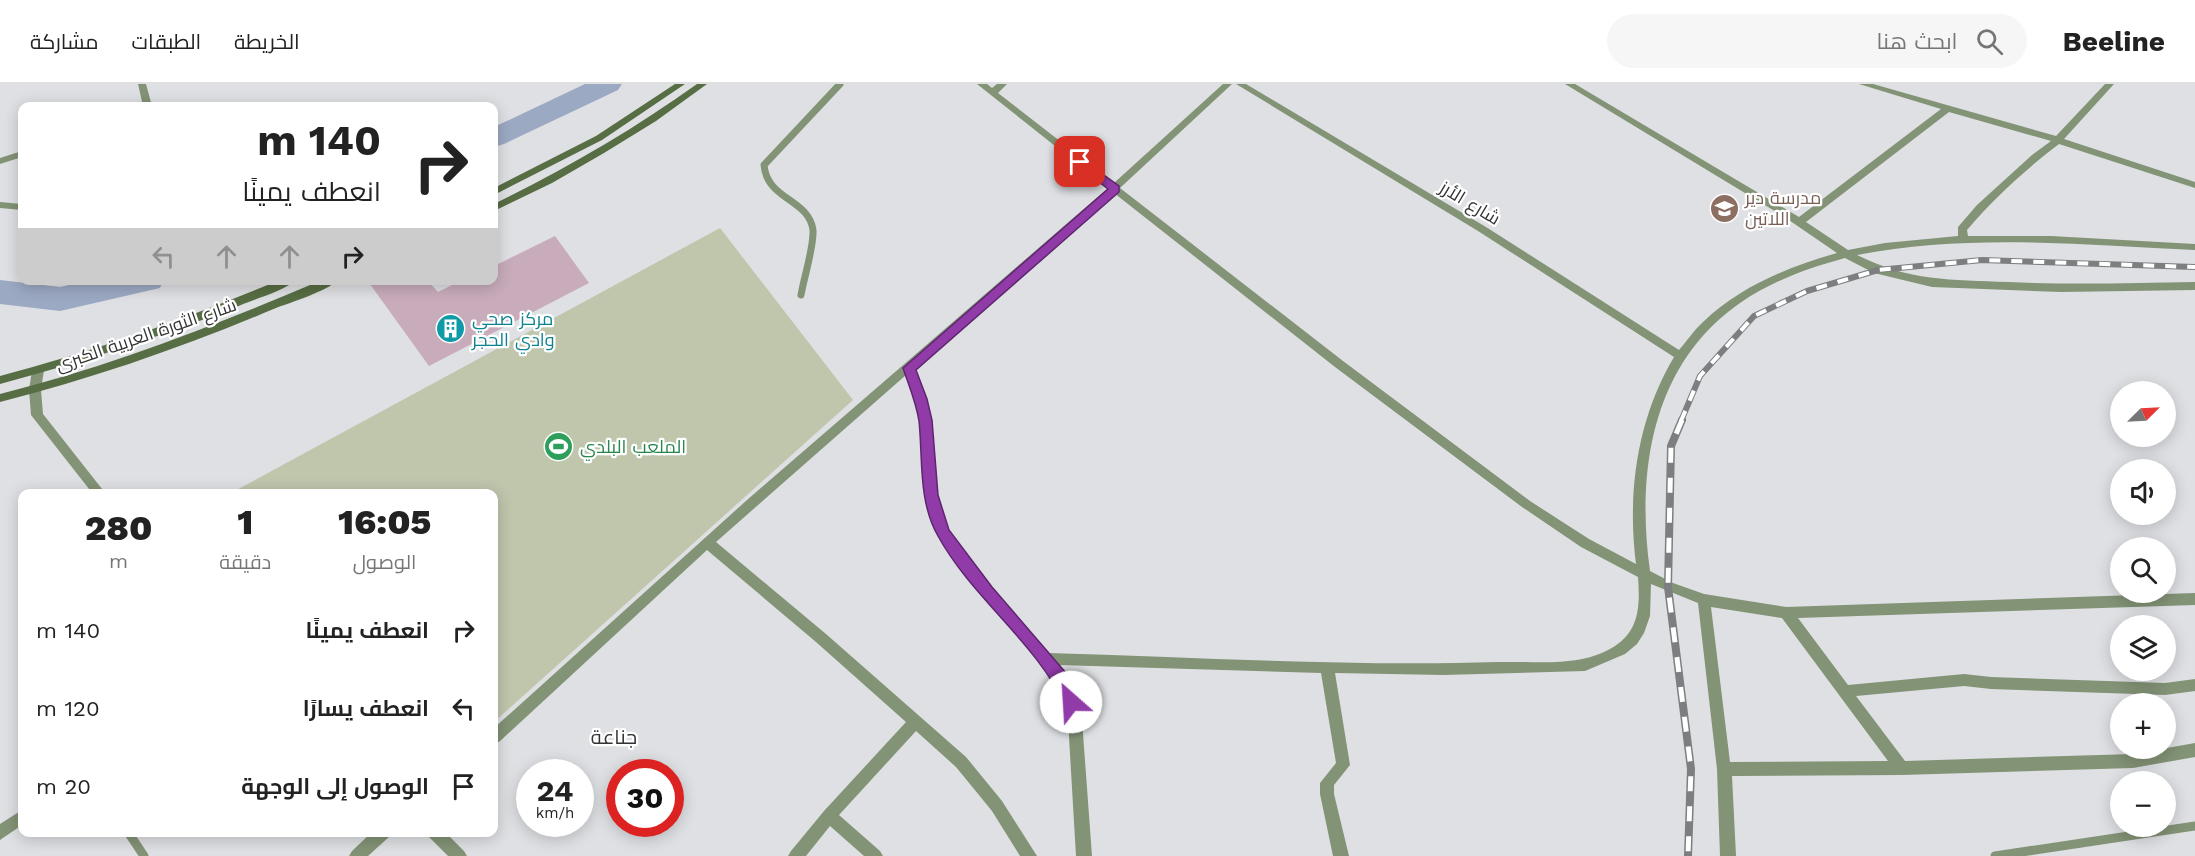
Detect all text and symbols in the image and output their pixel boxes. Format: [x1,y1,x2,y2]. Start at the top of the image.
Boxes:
search box [1607,14,2027,68]
icon: search [1973,25,2006,58]
text: Beeline [2063,25,2165,58]
text: مشاركة [30,29,99,54]
text: الطبقات [132,29,201,54]
text: الخريطة [234,29,300,54]
text: ابحث هنا [1877,29,1958,54]
text: 140 m [257,116,381,165]
icon: right [402,126,480,204]
pin [1054,136,1105,187]
icon: arrive [1063,145,1096,178]
text: انعطف يمينًا [242,176,381,208]
street label: شارع الأرز [1434,176,1504,231]
place label: مدرسة دير اللاتين [1744,187,1821,230]
school or university icon: مدرسة دير اللاتين [1708,192,1740,224]
icon: left [147,240,180,273]
icon: ahead [210,240,243,273]
icon: ahead [273,240,306,273]
icon: right [336,240,369,273]
street label: شارع الثورة العربية الكبرى [53,294,240,377]
place label: مركز صحي وادي الحجر [471,308,555,354]
building icon: مركز صحي وادي الحجر [435,313,467,345]
north arrow [2110,381,2176,447]
map controls [2110,381,2176,837]
sports icon: الملعب البلدي [543,431,575,463]
place label: الملعب البلدي [580,436,686,461]
button: sound [2110,459,2176,525]
text: 1 [237,501,253,543]
text: 16:05 [338,501,431,543]
text: 280 [85,507,152,549]
button: search [2110,537,2176,603]
text: m [109,549,128,573]
text: دقيقة [219,550,271,574]
text: الوصول [353,550,416,574]
icon: right [447,614,480,647]
button: layers [2110,615,2176,681]
text: 140 m [36,618,100,643]
text: انعطف يمينًا [305,618,429,643]
position arrow [1039,670,1103,734]
icon: left [447,692,480,725]
button: + [2110,693,2176,759]
text: 120 m [36,696,100,721]
text: انعطف يسارًا [303,696,429,721]
district label: جناعة [591,725,637,749]
speed limit sign: 30 [606,759,684,837]
icon: arrive [447,770,480,803]
button: − [2110,771,2176,837]
text: 24 [537,773,573,808]
text: 20 m [36,774,91,799]
text: الوصول إلى الوجهة [241,774,429,799]
text: km/h [536,804,574,822]

